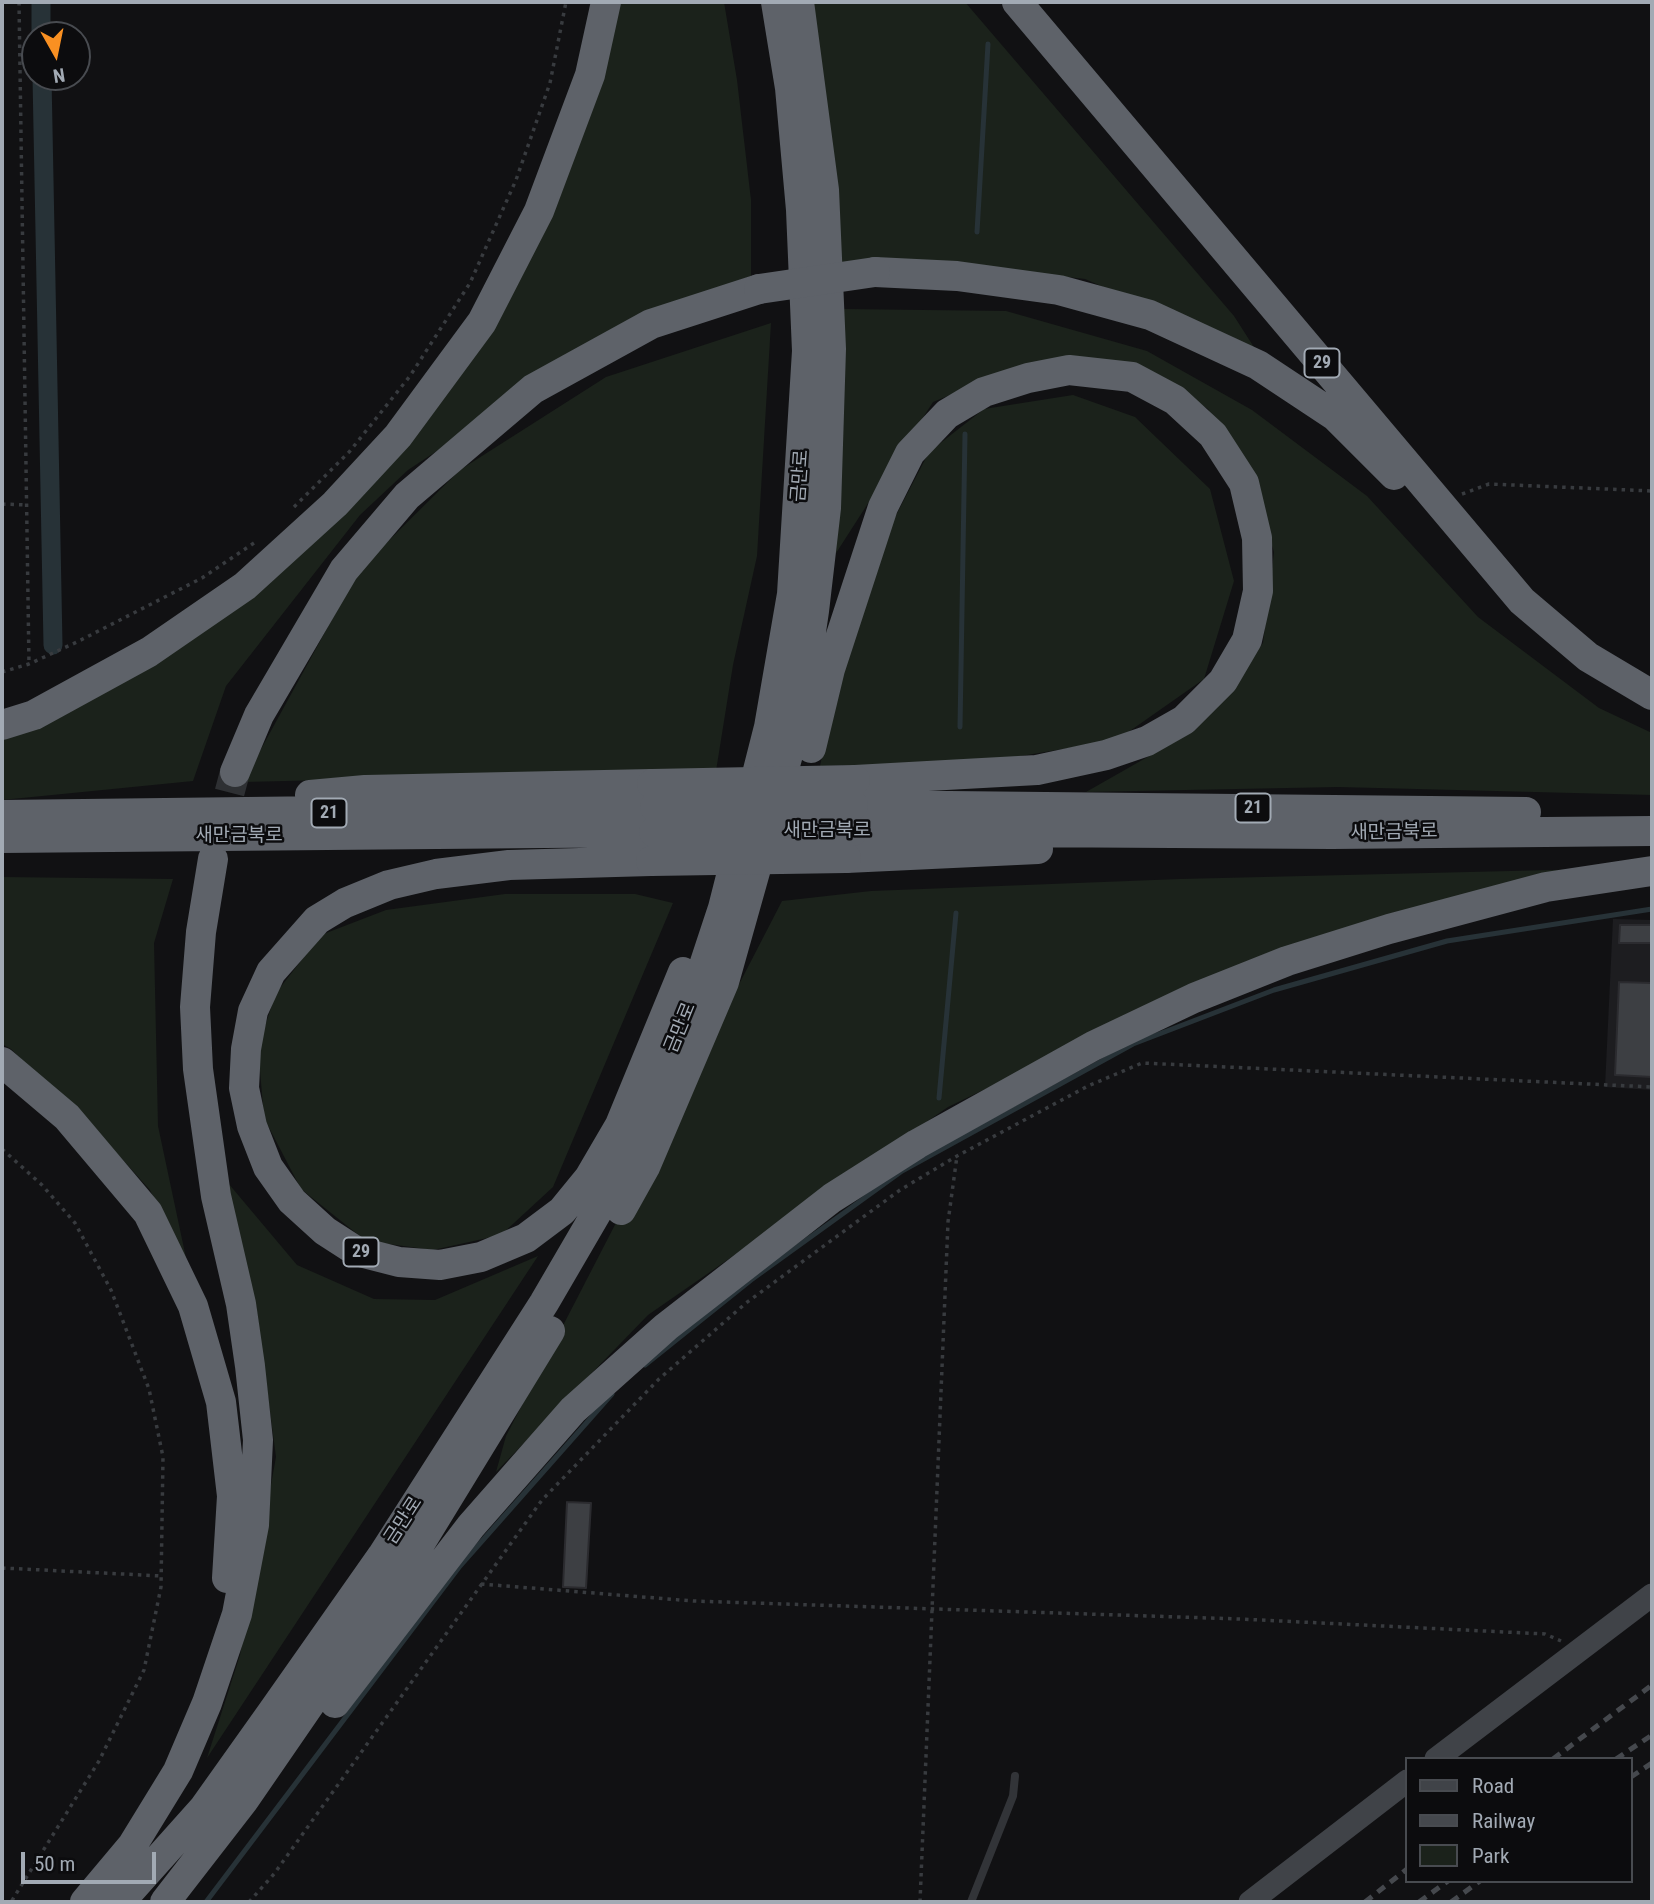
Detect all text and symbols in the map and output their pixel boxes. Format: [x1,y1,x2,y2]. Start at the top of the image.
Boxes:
north arrow [21,21,91,91]
text: N [52,63,67,88]
road number: 29 [1304,348,1340,377]
street label: 금만로 [788,449,814,503]
road number: 21 [1236,794,1270,822]
road number: 21 [312,798,346,828]
street label: 새만금북로 [783,820,871,842]
street label: 새만금북로 [1350,821,1438,845]
street label: 새만금북로 [195,825,283,847]
street label: 금만로 [661,999,701,1057]
road number: 29 [344,1238,378,1266]
street label: 금만로 [380,1493,428,1549]
legend [1406,1757,1633,1883]
text: Road [1472,1774,1514,1798]
text: Railway [1472,1809,1535,1833]
scale bar [24,1838,159,1882]
text: Park [1472,1844,1509,1868]
text: 50 m [34,1852,75,1876]

